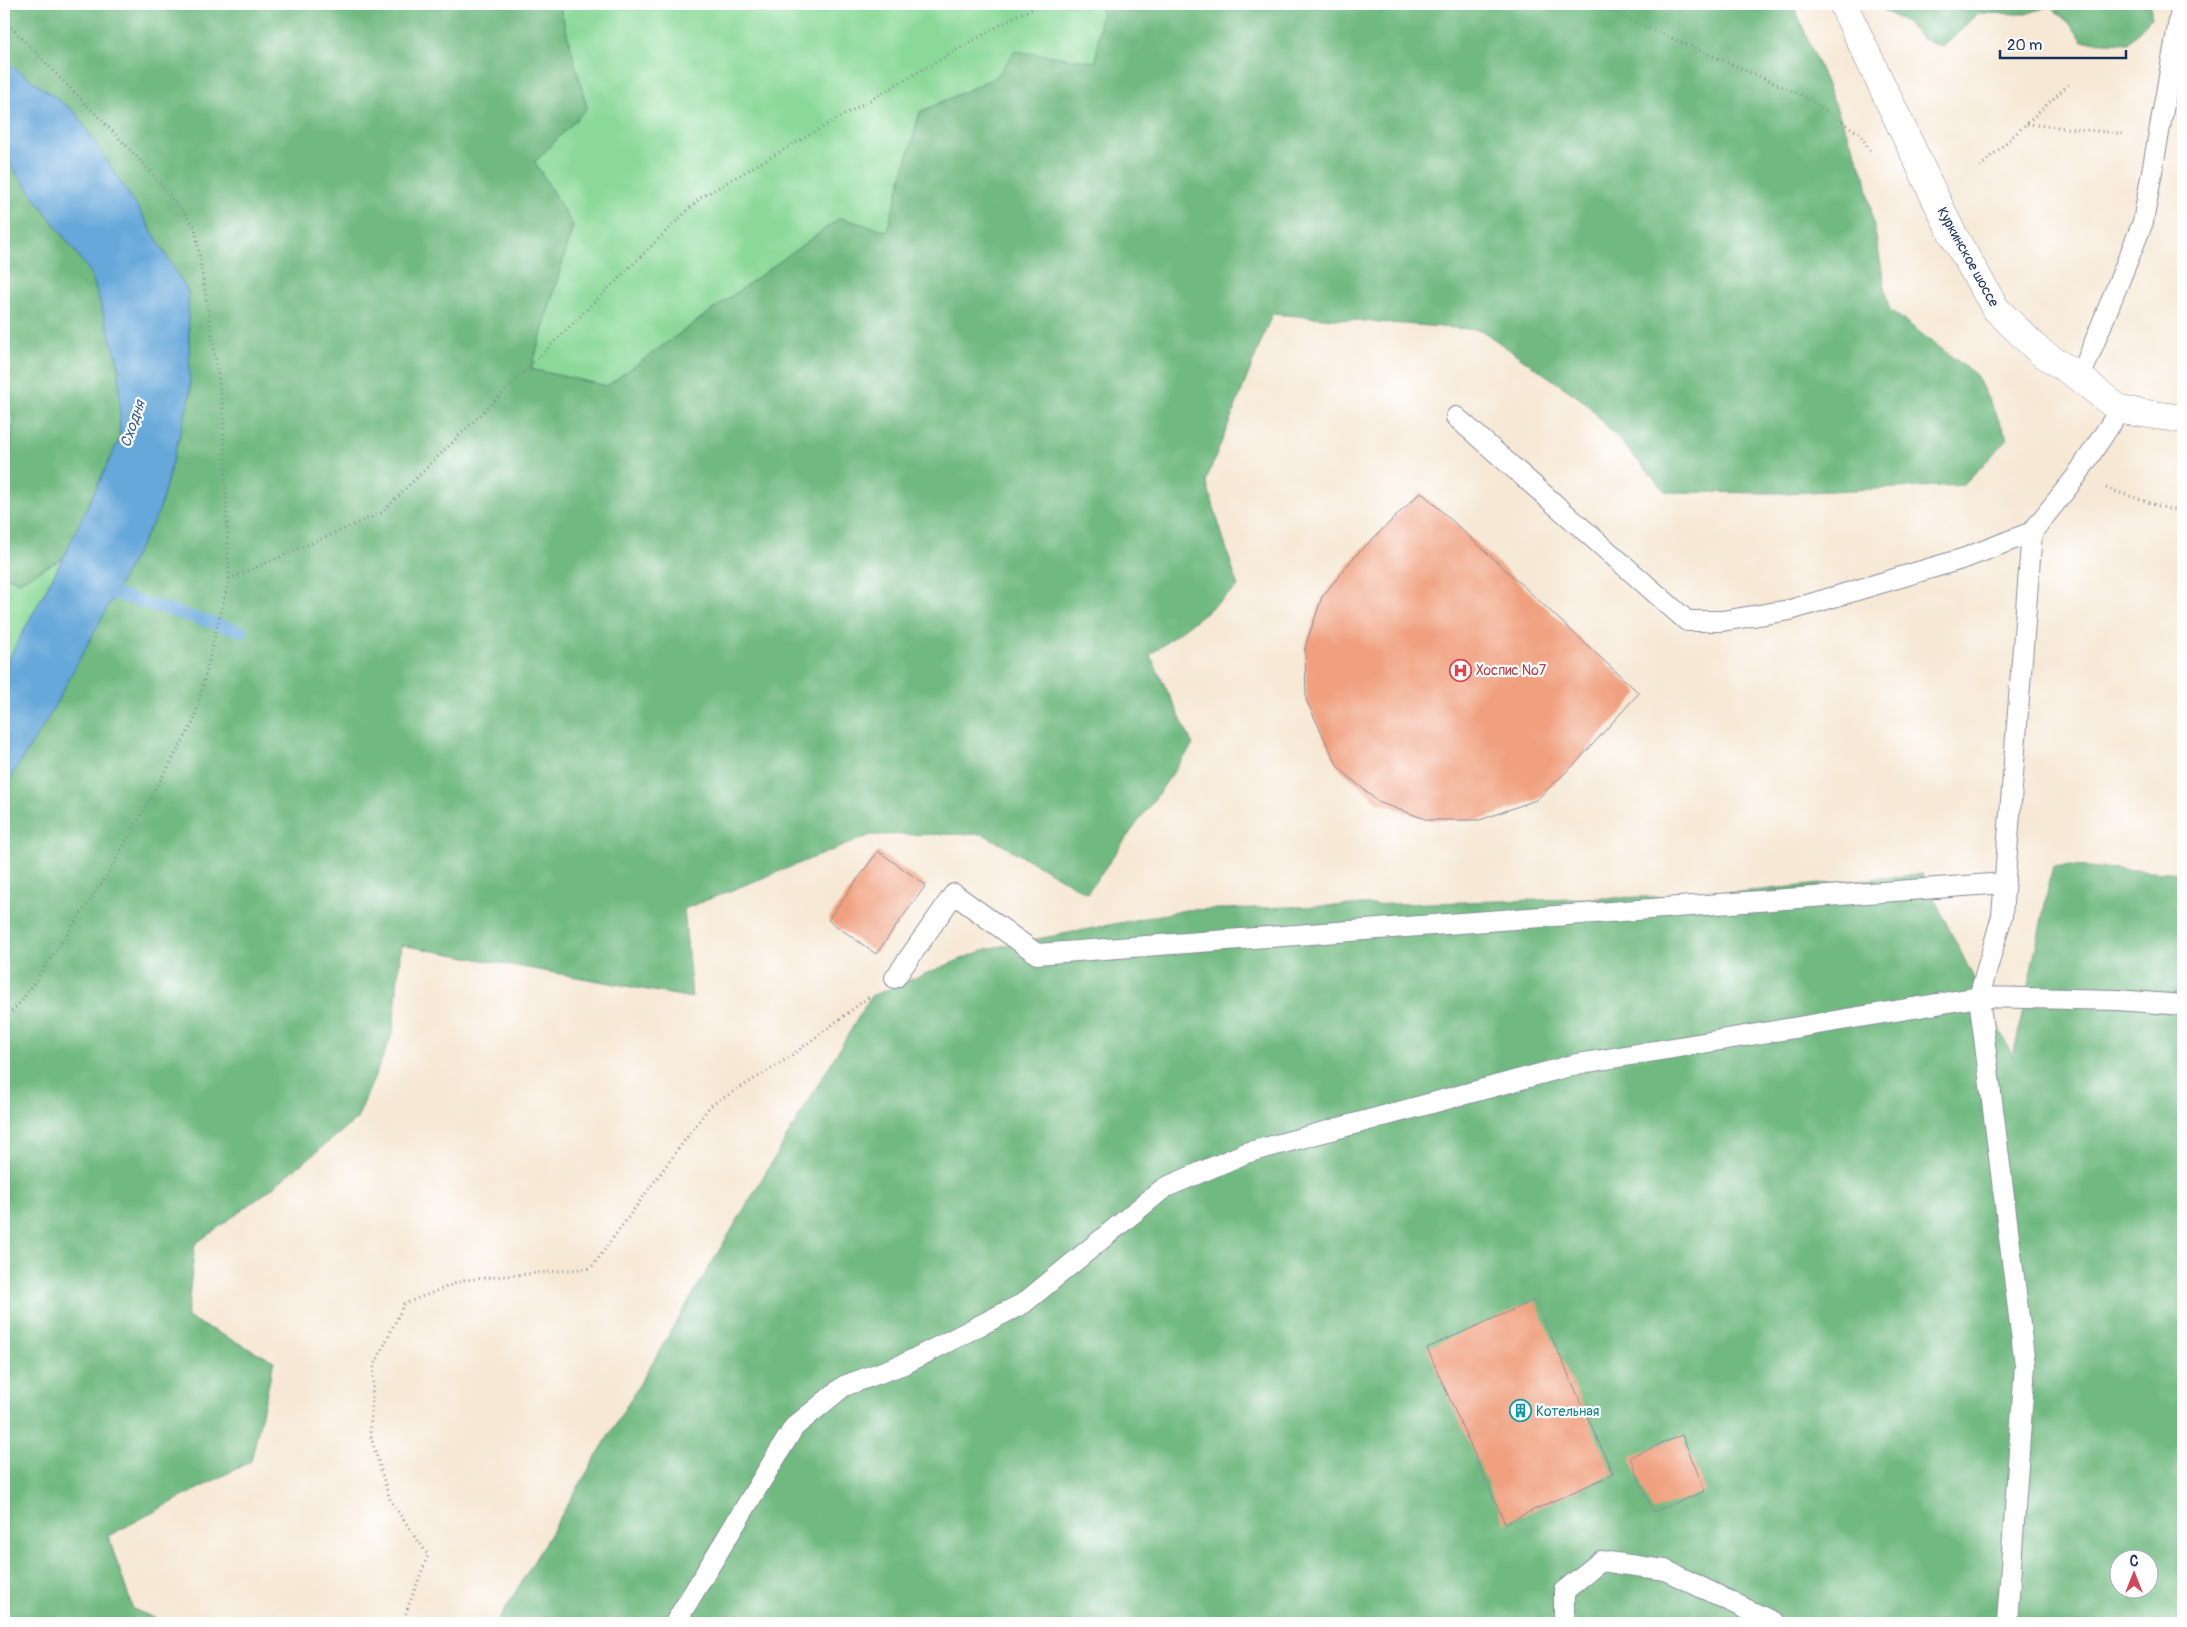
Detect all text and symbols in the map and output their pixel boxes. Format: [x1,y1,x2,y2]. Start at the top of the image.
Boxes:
scale bar [2000,28,2126,60]
text: 20 m [2007,36,2042,55]
street label: Куркинское шоссе [1934,204,2002,310]
water label: Сходня [116,396,150,450]
hospital icon: Хоспис №7 [1448,658,1472,682]
place label: Хоспис №7 [1476,662,1547,679]
building icon: Котельная [1508,1399,1532,1423]
place label: Котельная [1536,1403,1599,1420]
north arrow [2110,1550,2160,1600]
text: С [2130,1553,2139,1570]

